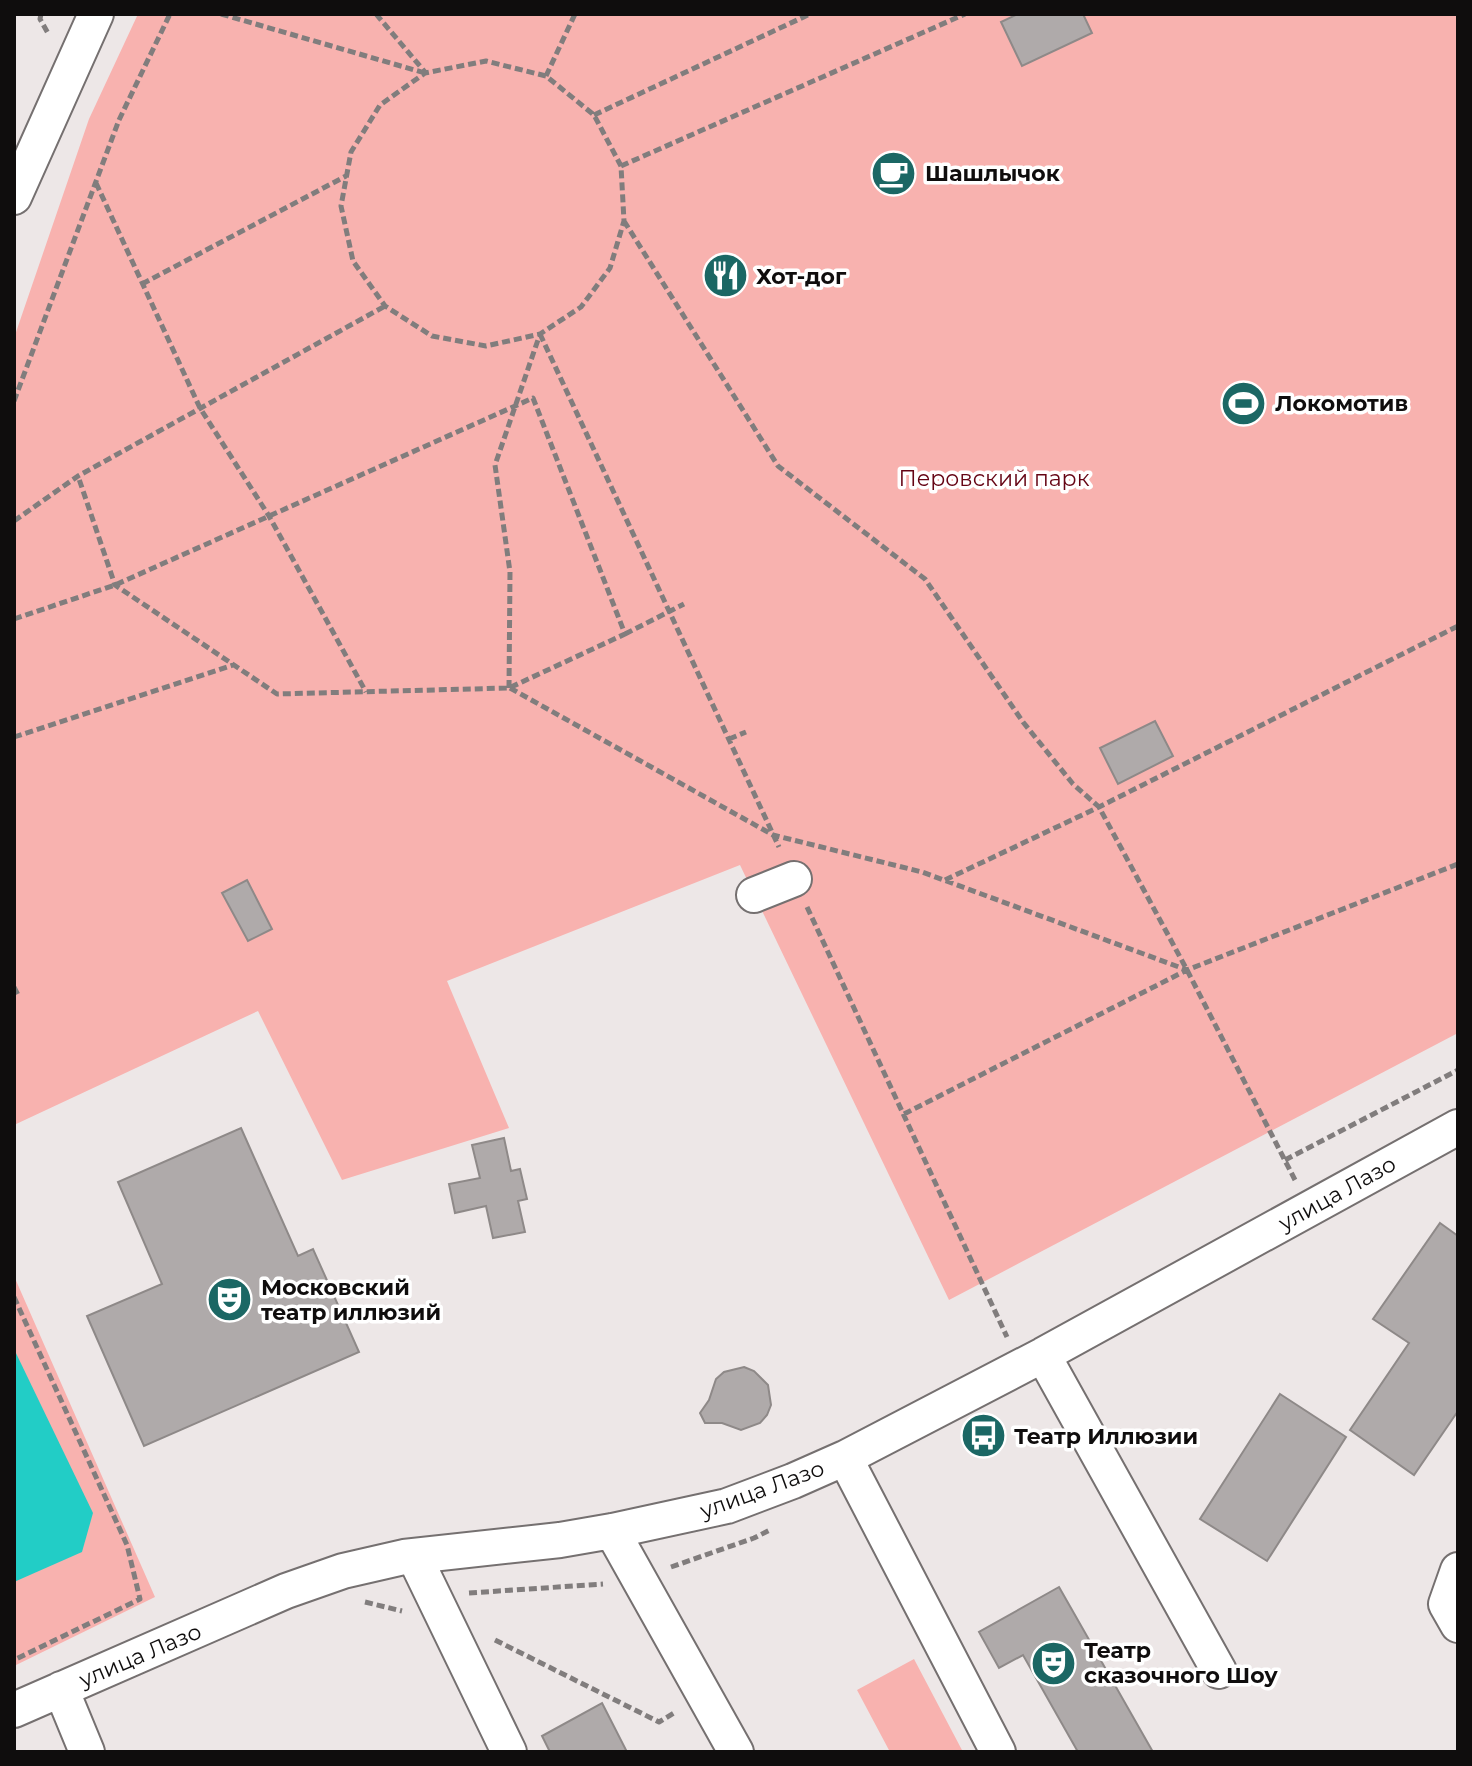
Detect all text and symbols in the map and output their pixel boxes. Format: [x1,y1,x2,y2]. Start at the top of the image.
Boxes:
cafe icon: Шашлычок [870,149,918,197]
place label: Шашлычок [925,160,1061,187]
restaurant icon: Хот-дог [701,252,749,300]
place label: Хот-дог [756,263,847,290]
sports icon: Локомотив [1220,379,1268,427]
place label: Локомотив [1275,390,1408,417]
park label: Перовский парк [899,465,1090,492]
street label: улица Лазо [1273,1150,1401,1237]
place label: Московский театр иллюзий [261,1274,441,1326]
theatre icon: Московский театр иллюзий [206,1276,254,1324]
bus stop icon: Театр Иллюзии [959,1412,1007,1460]
place label: Театр Иллюзии [1014,1423,1198,1450]
street label: улица Лазо [695,1455,828,1525]
street label: улица Лазо [74,1618,205,1694]
place label: Театр сказочного Шоу [1084,1637,1278,1689]
theatre icon: Театр сказочного Шоу [1029,1639,1077,1687]

